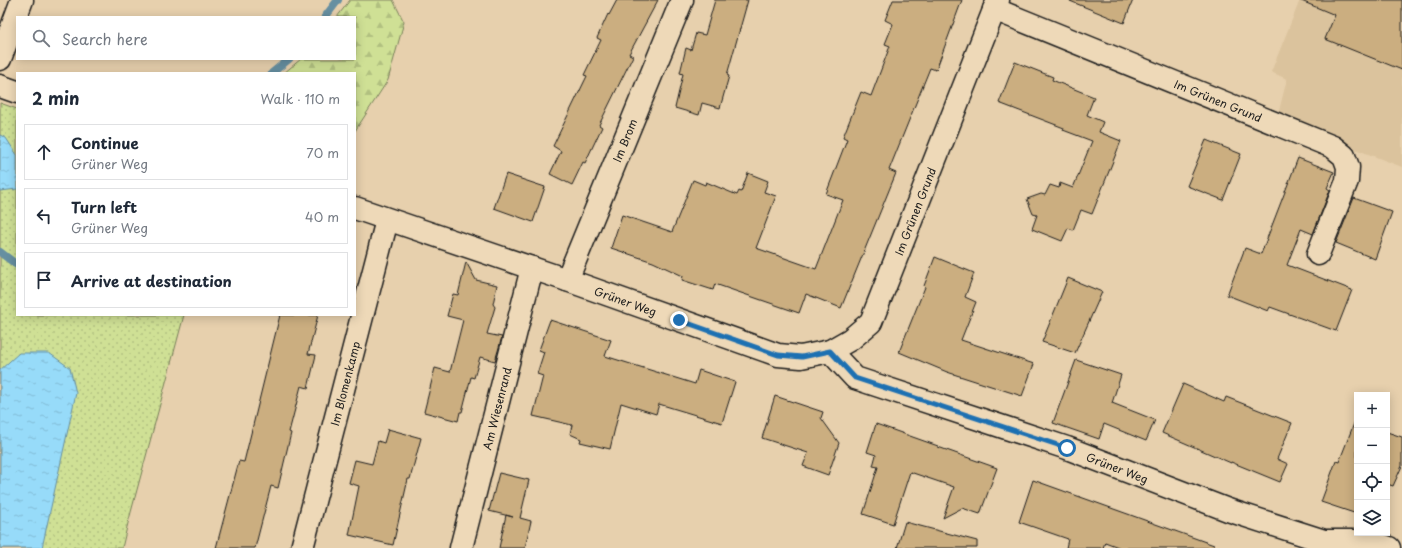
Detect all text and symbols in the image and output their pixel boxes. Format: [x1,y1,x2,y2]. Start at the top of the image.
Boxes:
search box [16,16,356,60]
icon: search [30,27,52,49]
text: Search here [62,27,148,50]
street label: Im Grünen Grund [1172,75,1265,126]
text: 2 min [32,85,79,111]
text: Walk · 110 m [261,89,340,108]
street label: Im Brom [608,116,641,165]
text: Continue [71,131,139,154]
icon: ahead [33,141,55,163]
text: 70 m [306,143,339,162]
text: Grüner Weg [71,154,148,173]
street label: Im Grünen Grund [890,165,940,258]
text: Turn left [71,195,137,218]
icon: left [33,205,55,227]
text: 40 m [305,207,339,226]
text: Grüner Weg [71,218,148,237]
icon: arrive [33,269,55,291]
text: Arrive at destination [71,269,232,292]
street label: Grüner Weg [592,282,659,320]
route end [670,311,688,329]
street label: Im Blomenkamp [326,339,364,428]
street label: Am Wiesenrand [478,365,515,452]
map controls [1354,392,1390,536]
button: + [1354,392,1390,428]
button: − [1354,428,1390,464]
route start [1058,439,1076,457]
street label: Grüner Weg [1084,448,1151,487]
button: locate [1354,464,1390,500]
button: layers [1354,500,1390,536]

